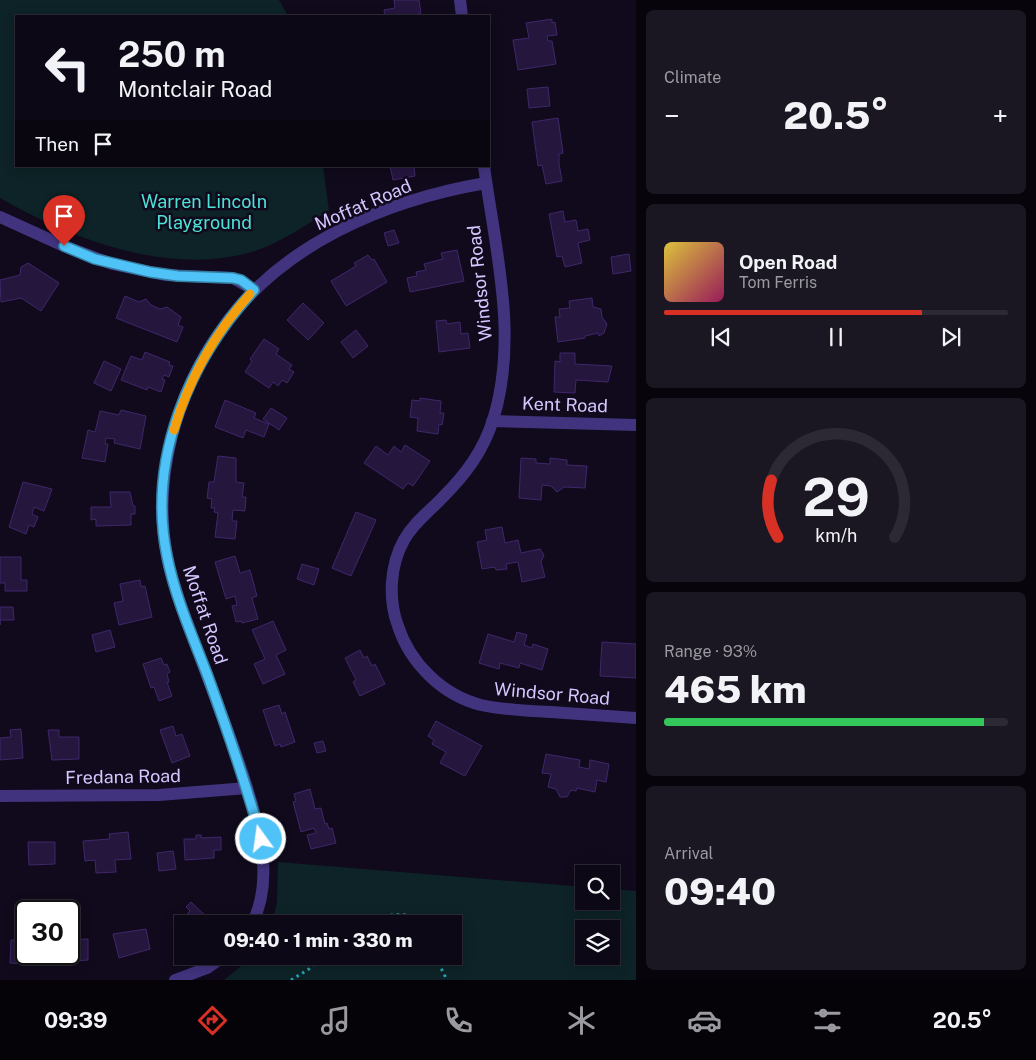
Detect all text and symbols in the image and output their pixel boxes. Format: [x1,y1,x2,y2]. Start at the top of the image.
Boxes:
text: 250 m [118,34,226,75]
icon: left [35,35,100,100]
text: Climate [664,68,721,87]
text: Montclair Road [118,76,272,102]
text: 20.5° [783,93,889,138]
text: − [664,99,680,132]
text: + [992,99,1008,132]
icon: arrive [89,130,117,158]
text: Then [35,133,79,155]
street label: Moffat Road [311,175,414,234]
park label: Warren Lincoln Playground [141,191,267,233]
pin [43,195,85,246]
icon: arrive [50,202,78,230]
street label: Windsor Road [463,224,496,342]
text: Open Road [739,251,837,273]
text: Tom Ferris [739,273,817,292]
icon: previous [707,323,735,351]
icon: pause [822,323,850,351]
icon: next [937,323,965,351]
street label: Kent Road [522,393,608,416]
text: 29 [802,467,870,528]
text: km/h [815,525,857,546]
street label: Moffat Road [179,563,232,667]
text: Range · 93% [664,642,757,661]
text: 465 km [664,667,807,712]
street label: Windsor Road [493,678,611,709]
street label: Fredana Road [65,765,181,788]
position arrow [234,812,286,864]
text: Arrival [664,844,713,863]
map controls [575,865,620,965]
button: search [575,865,620,910]
text: 09:40 [664,869,776,914]
speed limit sign: 30 [15,900,80,965]
button: layers [575,920,620,965]
text: 09:40 · 1 min · 330 m [223,929,413,951]
icon: directions [195,1003,230,1038]
icon: music [318,1003,353,1038]
icon: phone [441,1003,476,1038]
icon: climate [564,1003,599,1038]
icon: car [687,1003,722,1038]
icon: filters [810,1003,845,1038]
text: 09:39 [44,1007,108,1033]
text: 20.5° [933,1007,992,1033]

